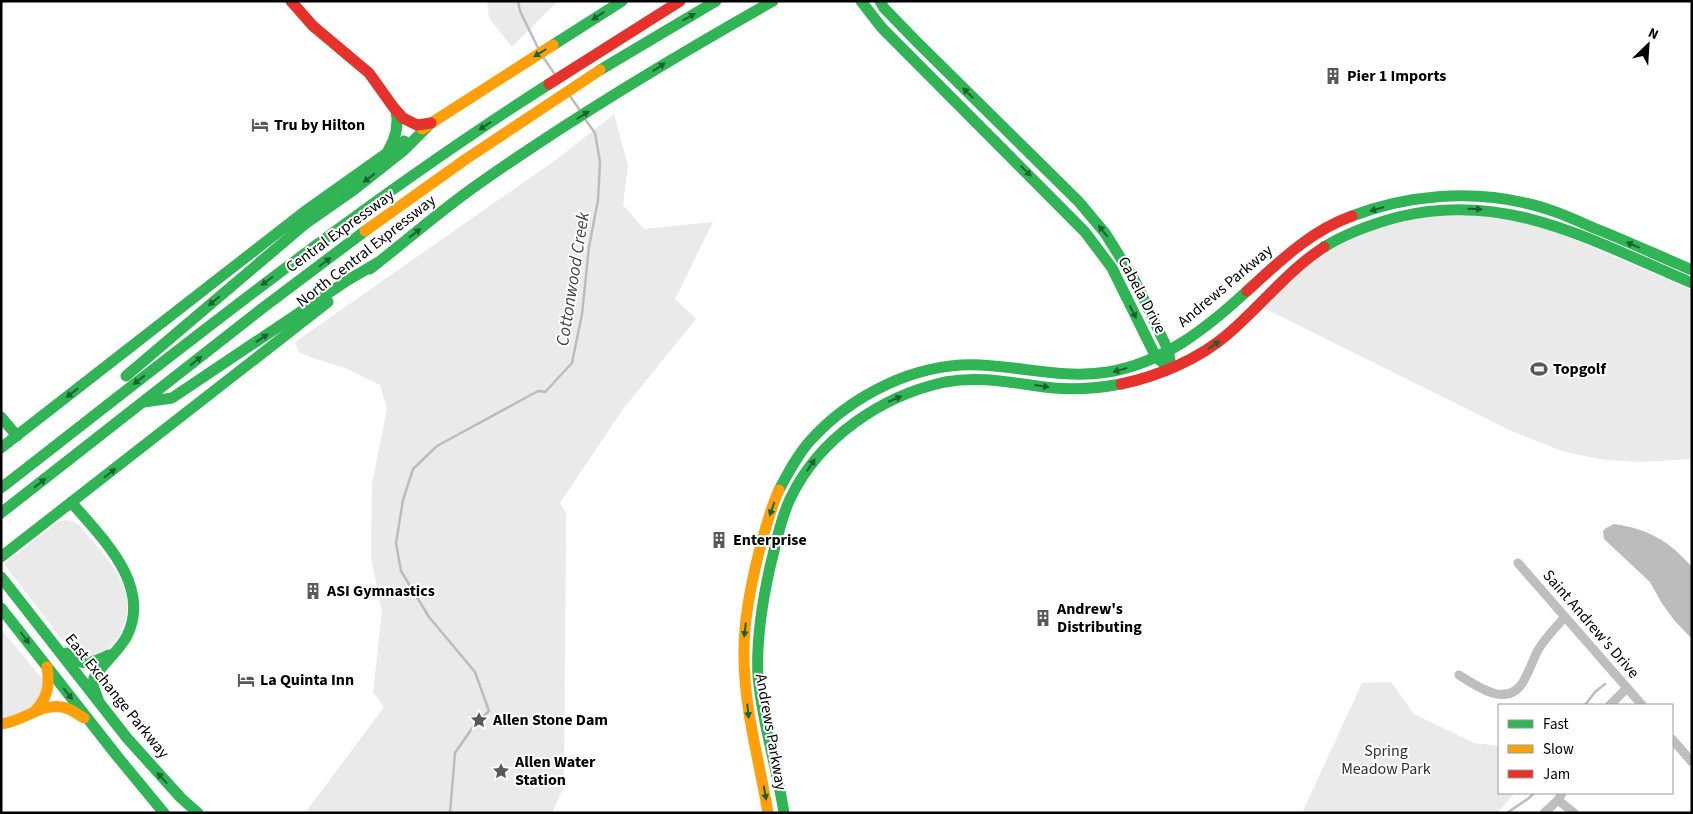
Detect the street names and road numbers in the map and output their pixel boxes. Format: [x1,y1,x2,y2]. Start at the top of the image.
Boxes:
street label: Central Expressway [281,184,399,278]
street label: North Central Expressway [292,189,441,312]
street label: Andrews Parkway [1173,239,1278,332]
street label: Cabela Drive [1113,253,1171,337]
street label: Saint Andrew's Drive [1538,565,1644,683]
street label: East Exchange Parkway [60,629,175,764]
street label: Andrews Parkway [750,672,792,792]

